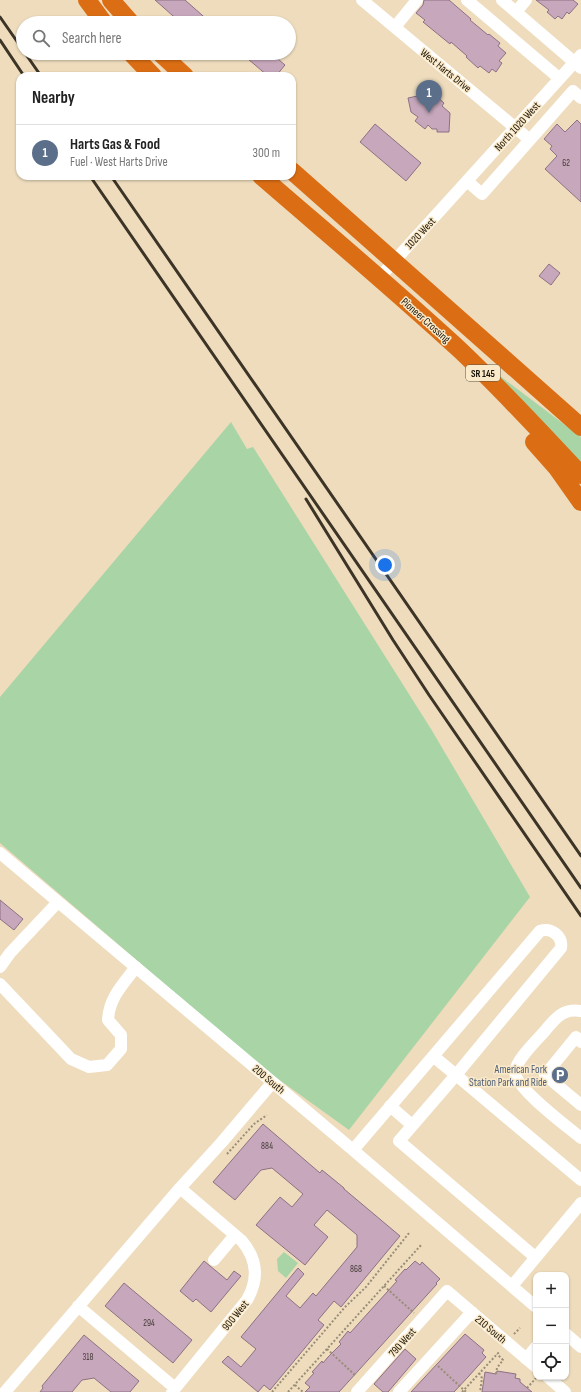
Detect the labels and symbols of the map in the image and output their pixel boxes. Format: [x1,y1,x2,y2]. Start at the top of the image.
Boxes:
street label: West Harts Drive [418,46,474,95]
pin: 1 [416,80,442,113]
street label: North 1020 West [492,98,543,154]
house number: 62 [562,158,570,169]
street label: 1020 West [402,214,439,252]
street label: Pioneer Crossing [398,295,453,346]
road number: SR 145 [466,365,500,381]
your location [375,555,395,575]
street label: 200 South [250,1062,288,1097]
place label: American Fork Station Park and Ride [469,1063,548,1089]
parking icon: American Fork Station Park and Ride [550,1065,570,1085]
house number: 884 [261,1141,273,1152]
house number: 868 [350,1264,362,1275]
street label: 900 West [219,1297,252,1333]
street label: 210 South [472,1313,509,1346]
house number: 294 [143,1318,155,1329]
street label: 790 West [386,1325,419,1360]
house number: 318 [83,1352,93,1363]

